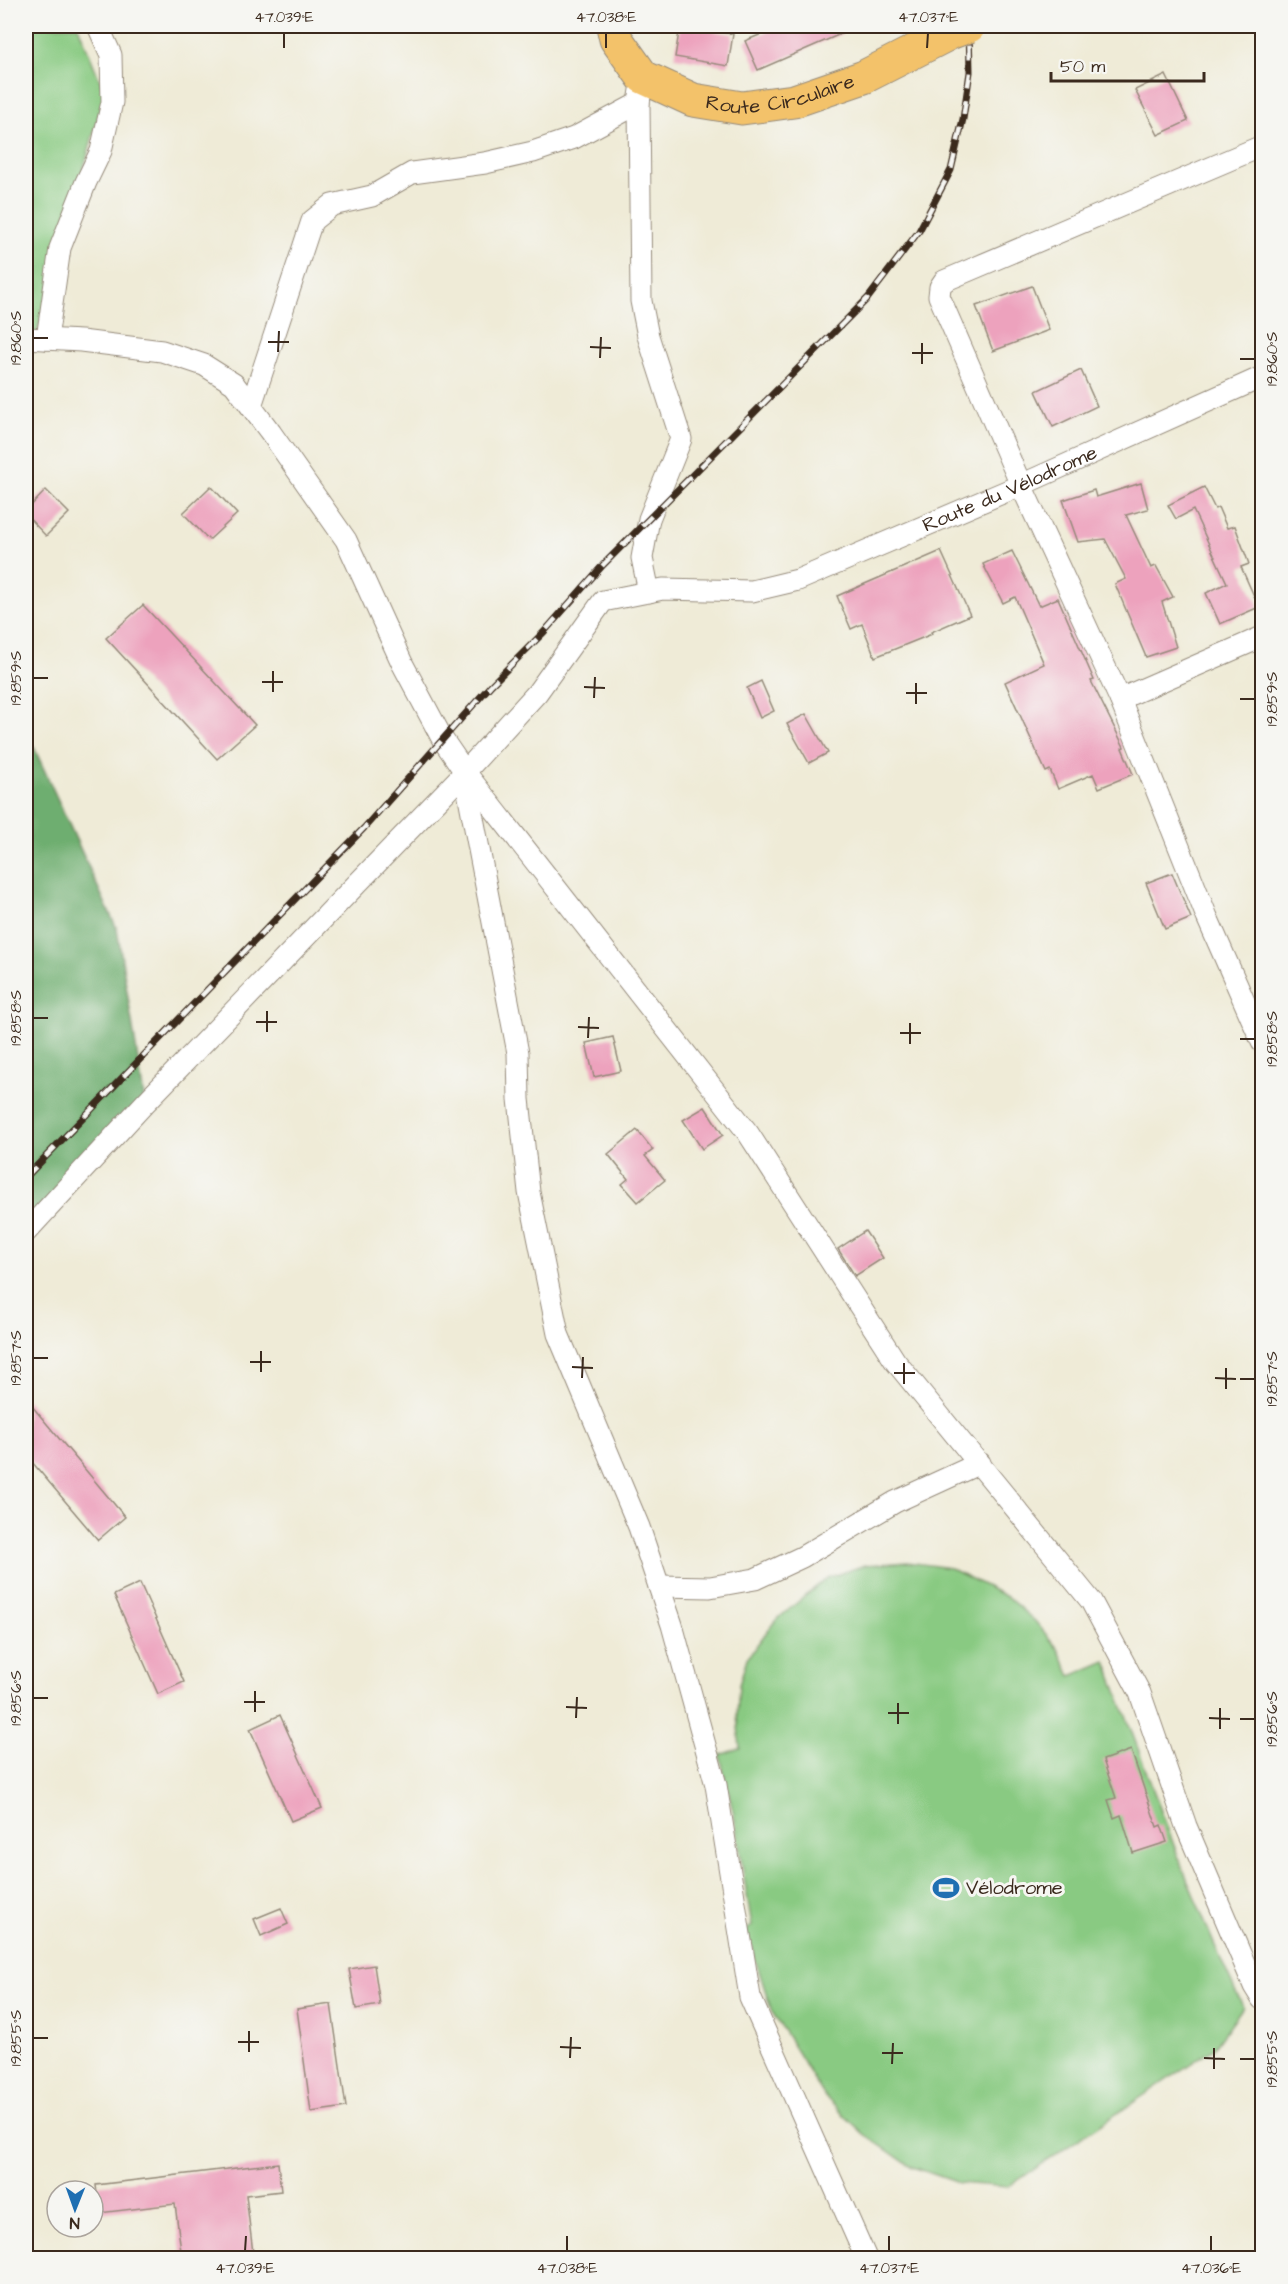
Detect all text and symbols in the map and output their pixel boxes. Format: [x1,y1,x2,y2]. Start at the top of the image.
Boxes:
text: 47.039°E [254,7,314,28]
text: 47.038°E [576,7,636,28]
text: 47.037°E [898,7,958,28]
scale bar [1051,45,1204,83]
text: 50 m [1060,54,1105,79]
street label: Route Circulaire [704,67,858,122]
text: 19.860°S [6,311,27,365]
text: 19.860°S [1262,332,1283,386]
street label: Route du Vélodrome [918,439,1102,539]
text: 19.859°S [6,650,27,705]
text: 19.859°S [1262,671,1283,726]
text: 19.858°S [6,990,27,1046]
text: 19.858°S [1262,1011,1283,1067]
text: 19.857°S [6,1330,27,1386]
text: 19.857°S [1262,1351,1283,1407]
text: 19.856°S [6,1670,27,1726]
text: 19.856°S [1262,1691,1283,1747]
sports icon: Vélodrome [931,1873,961,1903]
place label: Vélodrome [966,1874,1063,1902]
text: 19.855°S [6,2009,27,2066]
text: 19.855°S [1262,2030,1283,2087]
north arrow [45,2179,105,2239]
text: N [70,2212,80,2234]
text: 47.039°E [215,2258,275,2279]
text: 47.038°E [537,2258,597,2279]
text: 47.037°E [859,2258,919,2279]
text: 47.036°E [1181,2258,1241,2279]

